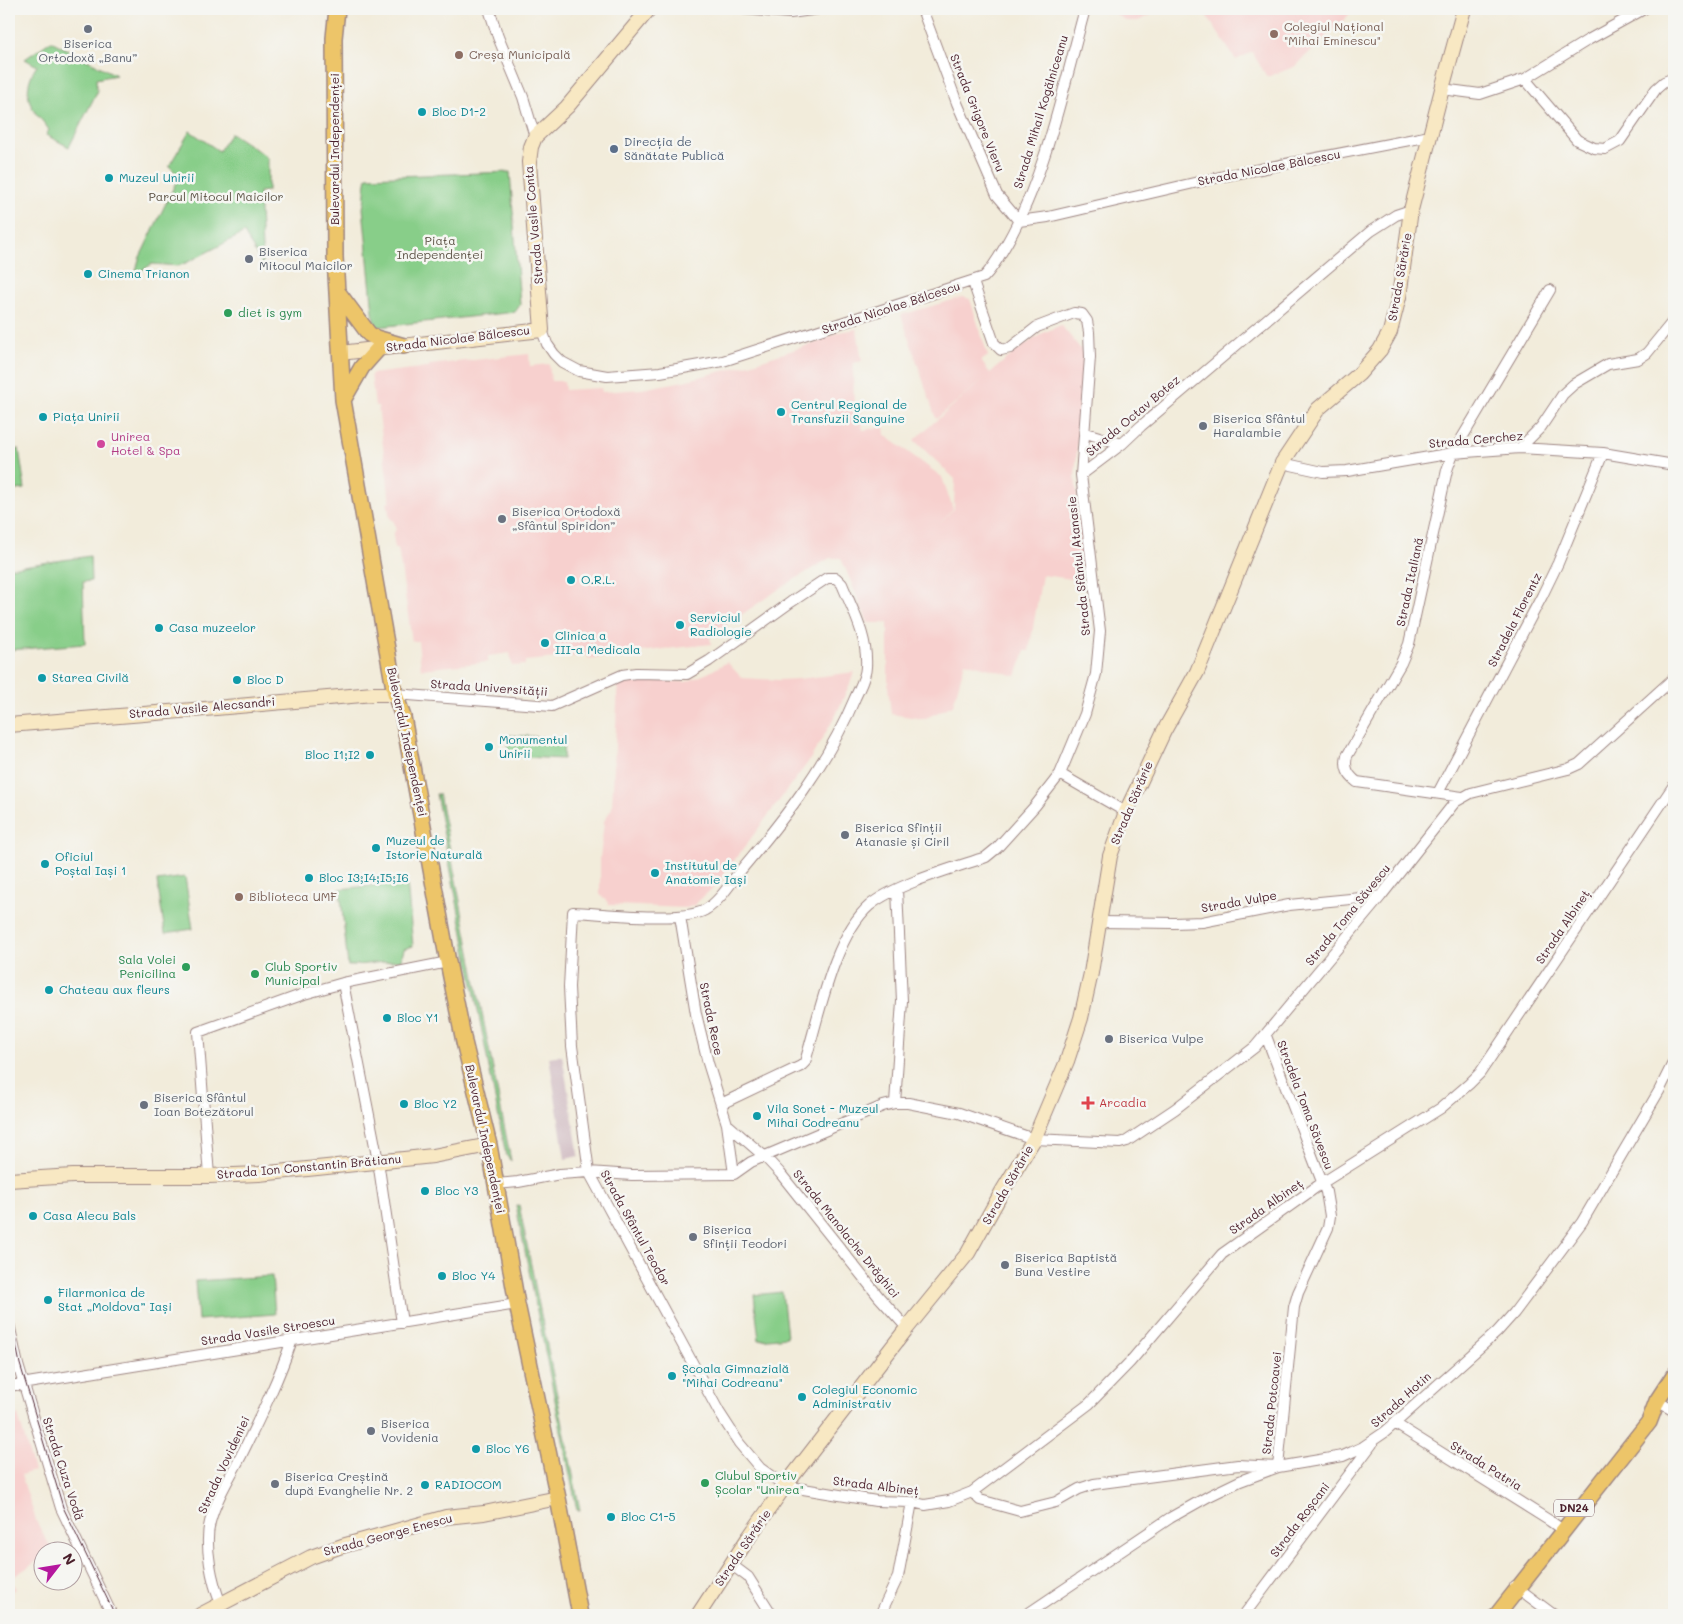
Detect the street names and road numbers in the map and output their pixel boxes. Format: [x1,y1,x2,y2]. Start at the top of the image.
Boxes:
street label: Strada Mihail Kogălniceanu [1009,33,1071,190]
street label: Strada Grigore Vieru [947,51,1009,174]
street label: Bulevardul Independenței [326,73,342,225]
street label: Strada Nicolae Bălcescu [1196,145,1341,189]
street label: Strada Vasile Conta [520,165,546,285]
street label: Strada Sărărie [1383,231,1415,322]
street label: Strada Nicolae Bălcescu [819,277,962,337]
street label: Strada Nicolae Bălcescu [385,321,531,355]
street label: Strada Octav Botez [1082,371,1183,459]
street label: Strada Cerchez [1428,427,1524,451]
street label: Strada Sfântul Atanasie [1063,495,1093,637]
street label: Strada Italiană [1392,536,1426,628]
street label: Stradela Florentz [1483,569,1545,669]
street label: Bulevardul Independenței [384,666,432,818]
street label: Strada Universității [430,675,548,699]
street label: Strada Vasile Alecsandri [128,693,276,721]
street label: Strada Sărărie [1106,758,1156,847]
street label: Strada Toma Săvescu [1301,860,1393,969]
street label: Strada Vulpe [1200,886,1278,916]
street label: Strada Albineț [1531,886,1593,967]
street label: Strada Rece [696,981,728,1057]
street label: Stradela Toma Săvescu [1274,1038,1338,1171]
street label: Bulevardul Independenței [462,1063,510,1215]
street label: Strada Sărărie [978,1142,1036,1227]
street label: Strada Ion Constantin Brătianu [216,1150,402,1182]
street label: Strada Manolache Drăghici [790,1166,904,1301]
street label: Strada Sfântul Teodor [597,1167,674,1288]
street label: Strada Albineț [1225,1175,1305,1238]
street label: Strada Vasile Stroescu [200,1312,336,1349]
street label: Strada Potcoavei [1258,1351,1284,1455]
street label: Strada Hotin [1367,1368,1434,1431]
street label: Strada Vovideniei [193,1413,253,1516]
street label: Strada Cuza Vodă [40,1415,88,1522]
street label: Strada Patria [1448,1437,1525,1494]
street label: Strada Albineț [832,1472,920,1498]
street label: Strada Roșcani [1266,1479,1333,1560]
road number: DN24 [1554,1500,1594,1516]
street label: Strada Sărărie [711,1506,774,1589]
street label: Strada George Enescu [322,1509,454,1559]

